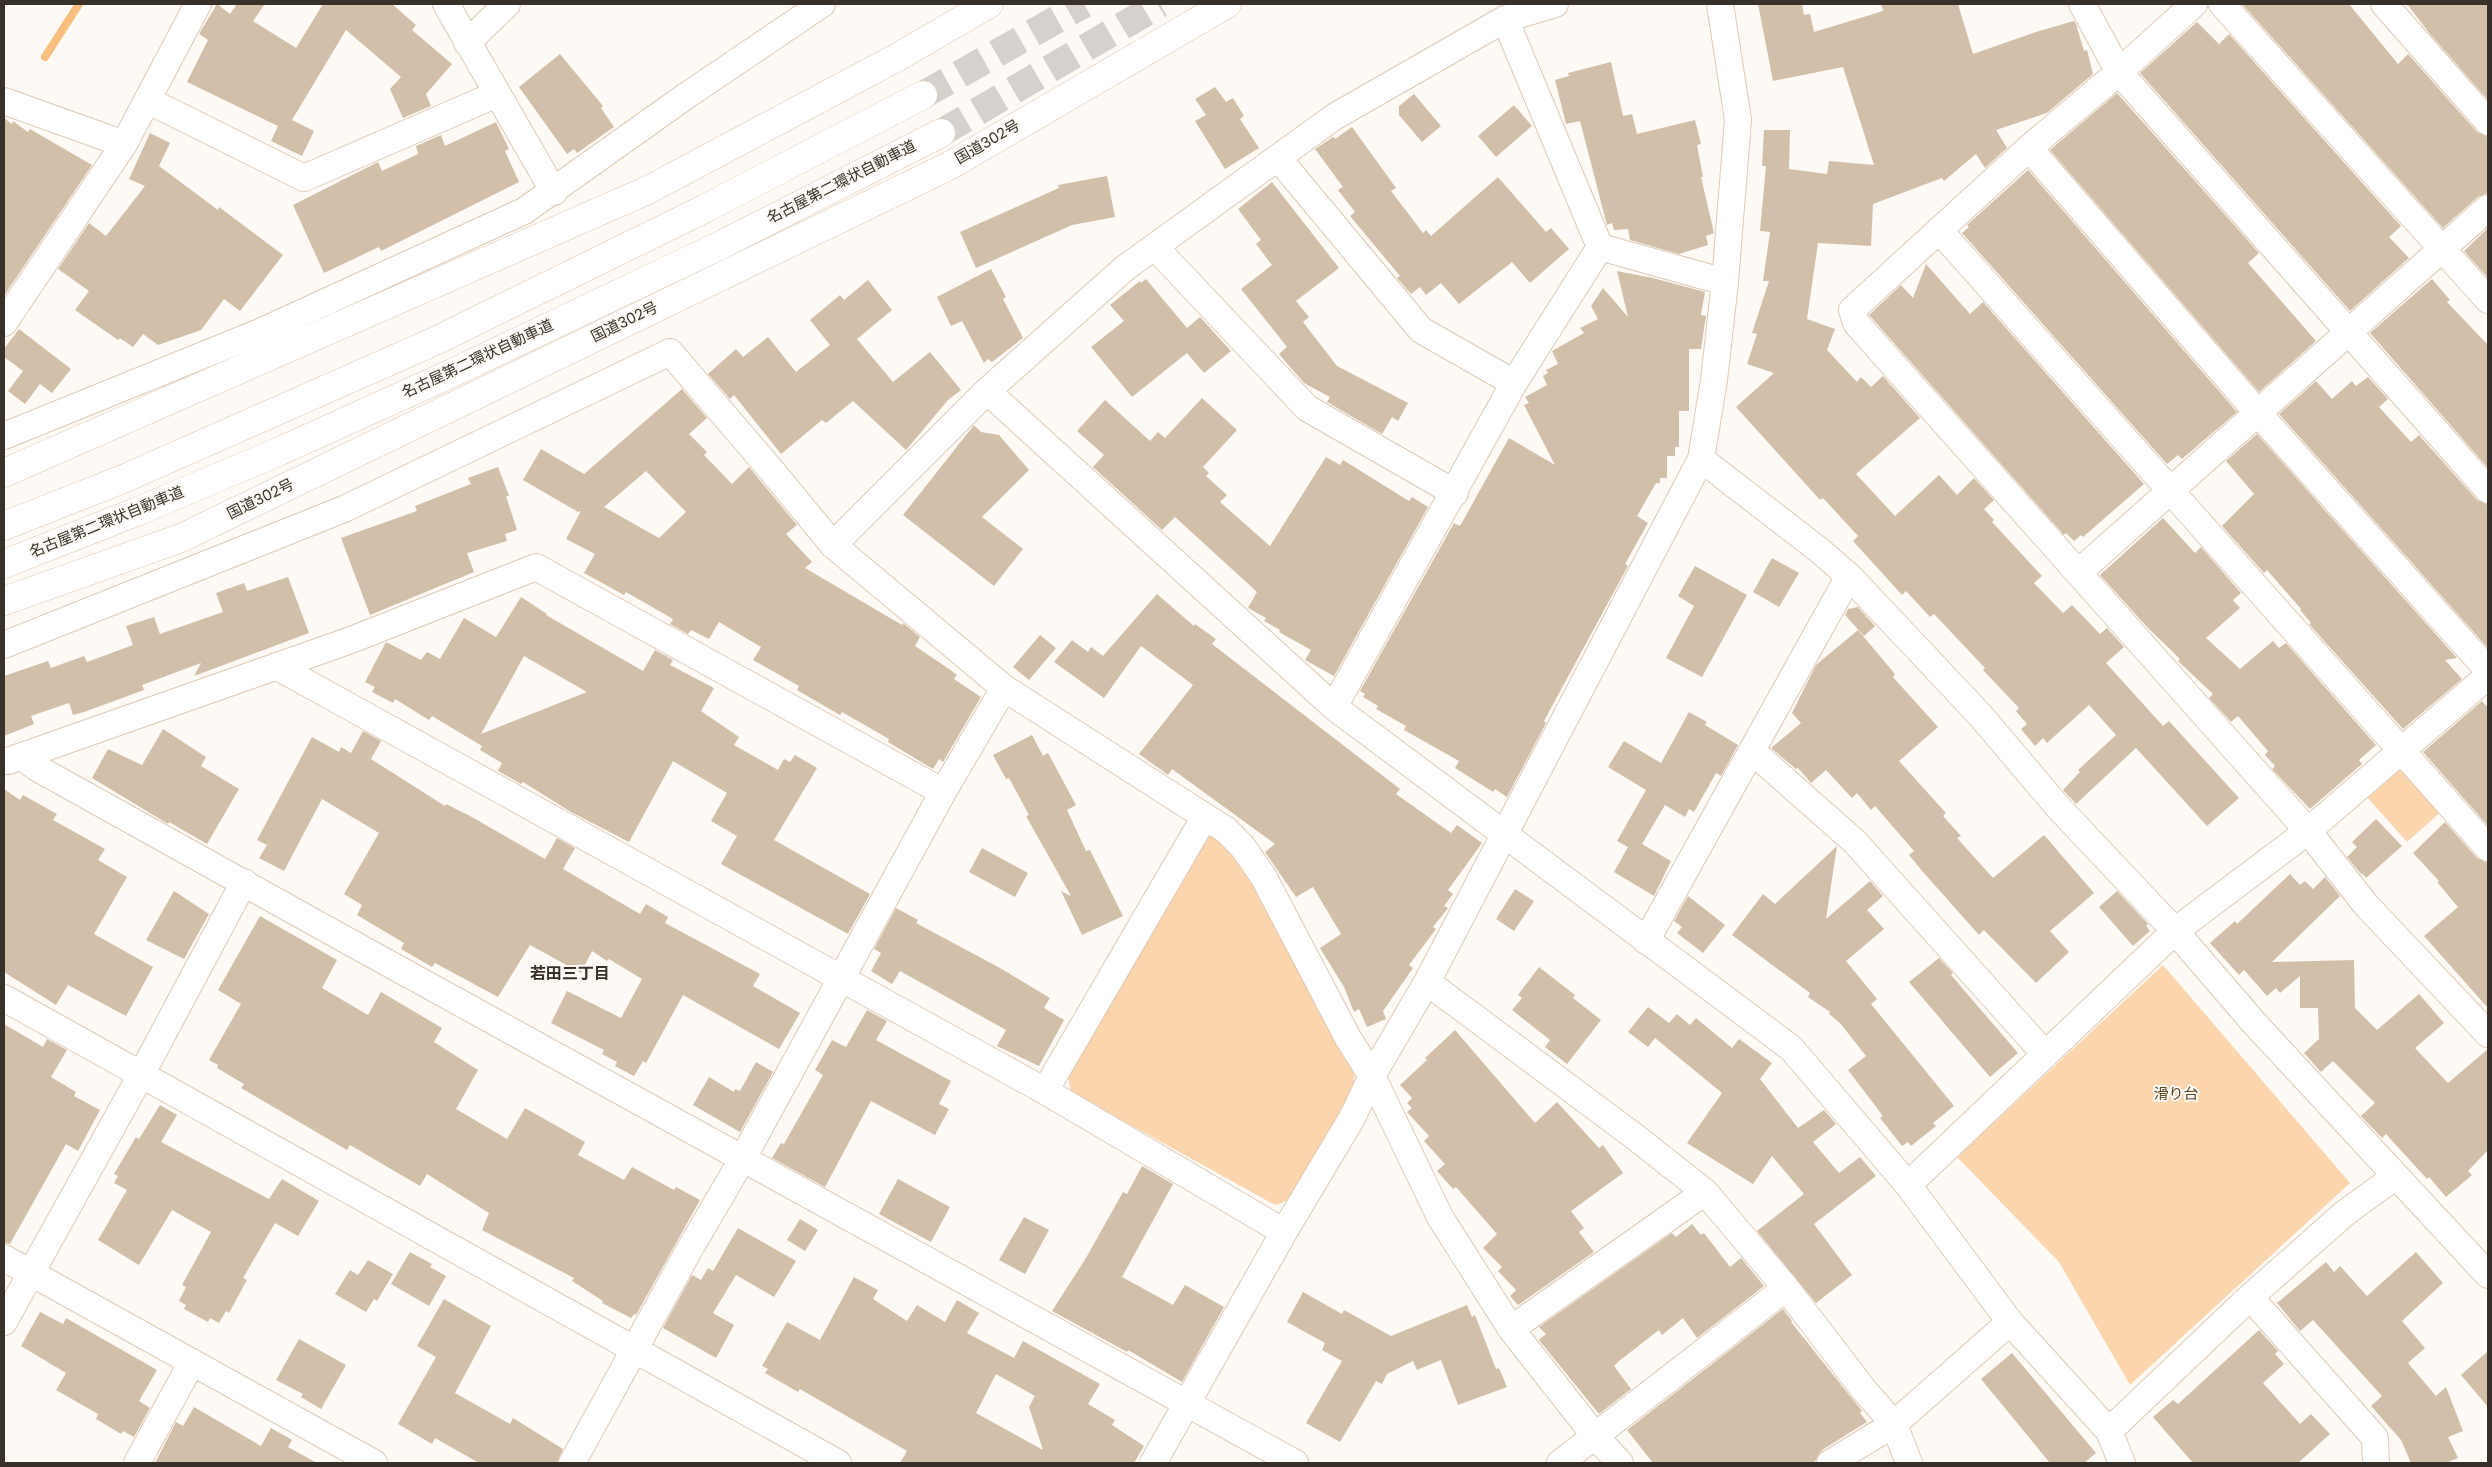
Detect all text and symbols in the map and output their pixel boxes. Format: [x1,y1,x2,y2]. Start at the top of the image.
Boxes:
street label: 国道302号 [952,117,1024,169]
street label: 名古屋第二環状自動車道 [764,138,920,228]
street label: 国道302号 [589,299,661,347]
street label: 名古屋第二環状自動車道 [399,317,557,403]
street label: 国道302号 [225,476,297,524]
street label: 名古屋第二環状自動車道 [27,484,187,562]
district label: 若田三丁目 [530,965,610,985]
park label: 滑り台 [2154,1086,2198,1104]

